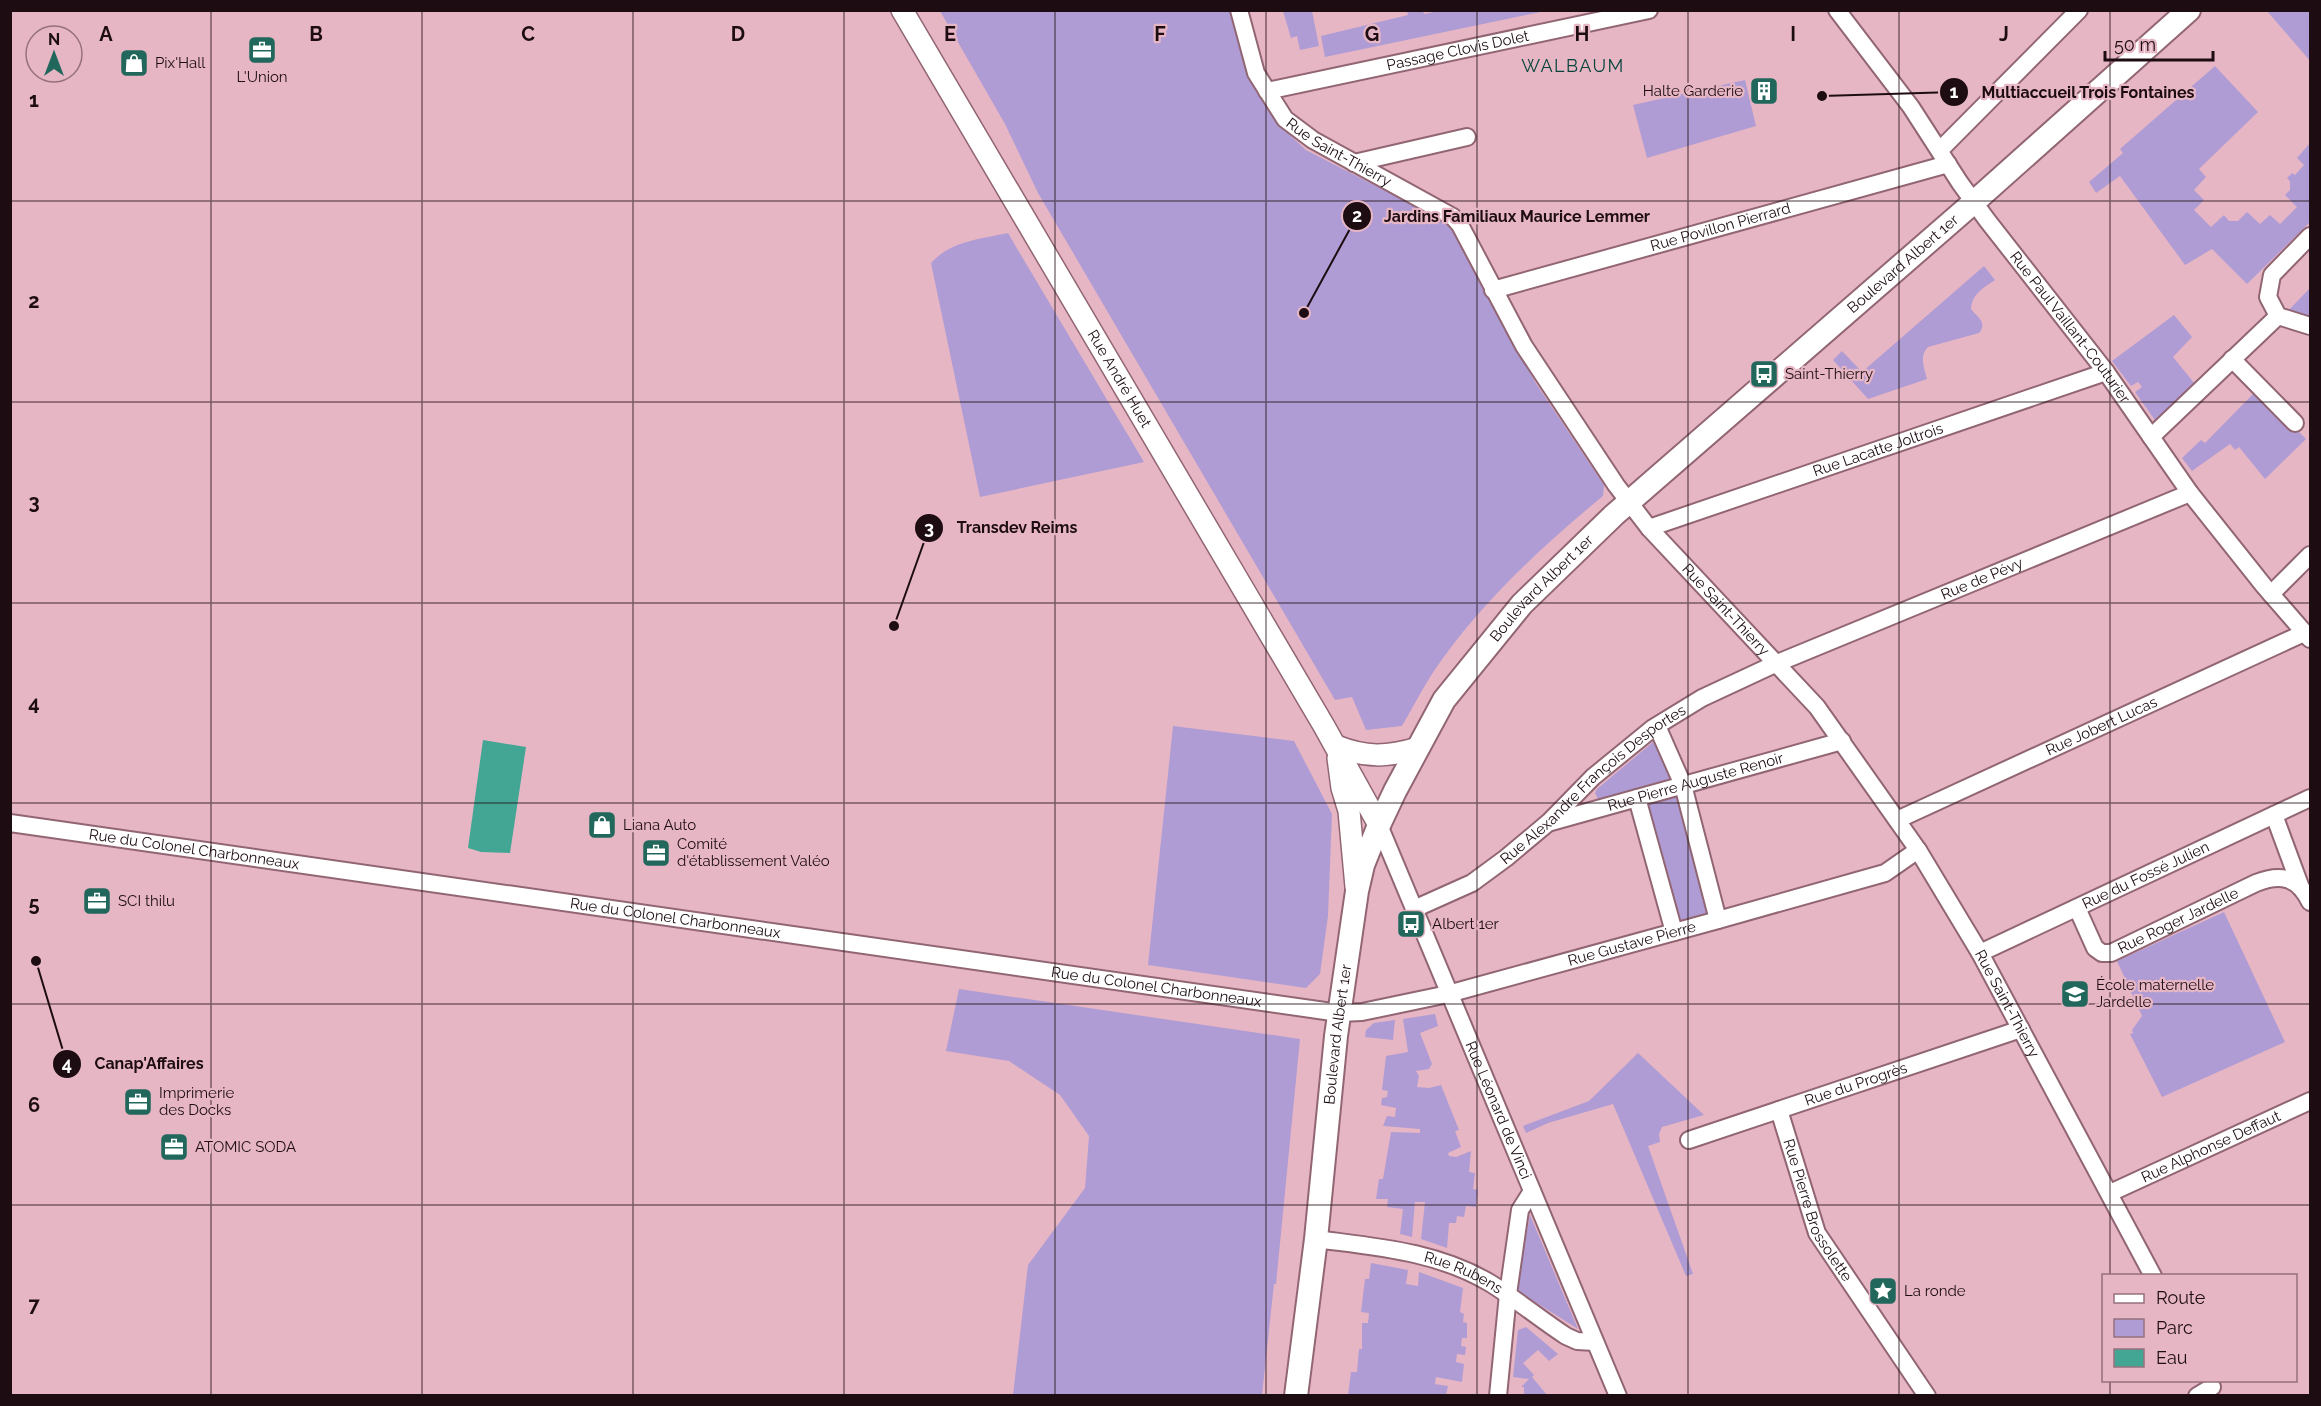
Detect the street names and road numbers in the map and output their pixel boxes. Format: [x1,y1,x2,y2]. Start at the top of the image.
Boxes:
street label: Passage Clovis Dolet [1385,27,1531,74]
street label: Rue Saint-Thierry [1282,114,1395,190]
street label: Rue Povillon Pierrard [1648,199,1793,255]
street label: Boulevard Albert 1er [1844,210,1963,317]
street label: Rue Paul Vaillant-Couturier [2006,248,2134,407]
street label: Rue André Huet [1084,327,1155,431]
street label: Rue Lacatte Joltrois [1811,419,1945,480]
street label: Boulevard Albert 1er [1486,531,1597,645]
street label: Rue de Pévy [1938,554,2026,604]
street label: Rue Saint-Thierry [1678,560,1773,660]
street label: Rue Jobert Lucas [2043,693,2160,759]
street label: Rue Alexandre François Desportes [1497,701,1689,868]
street label: Rue Pierre Auguste Renoir [1606,749,1786,815]
street label: Rue du Colonel Charbonneaux [88,825,301,873]
street label: Rue du Fossé Julien [2079,838,2212,913]
street label: Rue Roger Jardelle [2115,884,2241,957]
street label: Rue du Colonel Charbonneaux [569,894,782,942]
street label: Rue Gustave Pierre [1566,917,1698,970]
street label: Rue Saint-Thierry [1971,947,2043,1061]
street label: Boulevard Albert 1er [1320,962,1355,1105]
street label: Rue du Colonel Charbonneaux [1050,963,1263,1011]
street label: Rue Léonard de Vinci [1461,1038,1535,1182]
street label: Rue du Progrès [1802,1059,1910,1110]
street label: Rue Alphonse Deffaut [2139,1107,2283,1186]
street label: Rue Pierre Brossolette [1779,1137,1856,1285]
street label: Rue Rubens [1422,1248,1506,1298]

